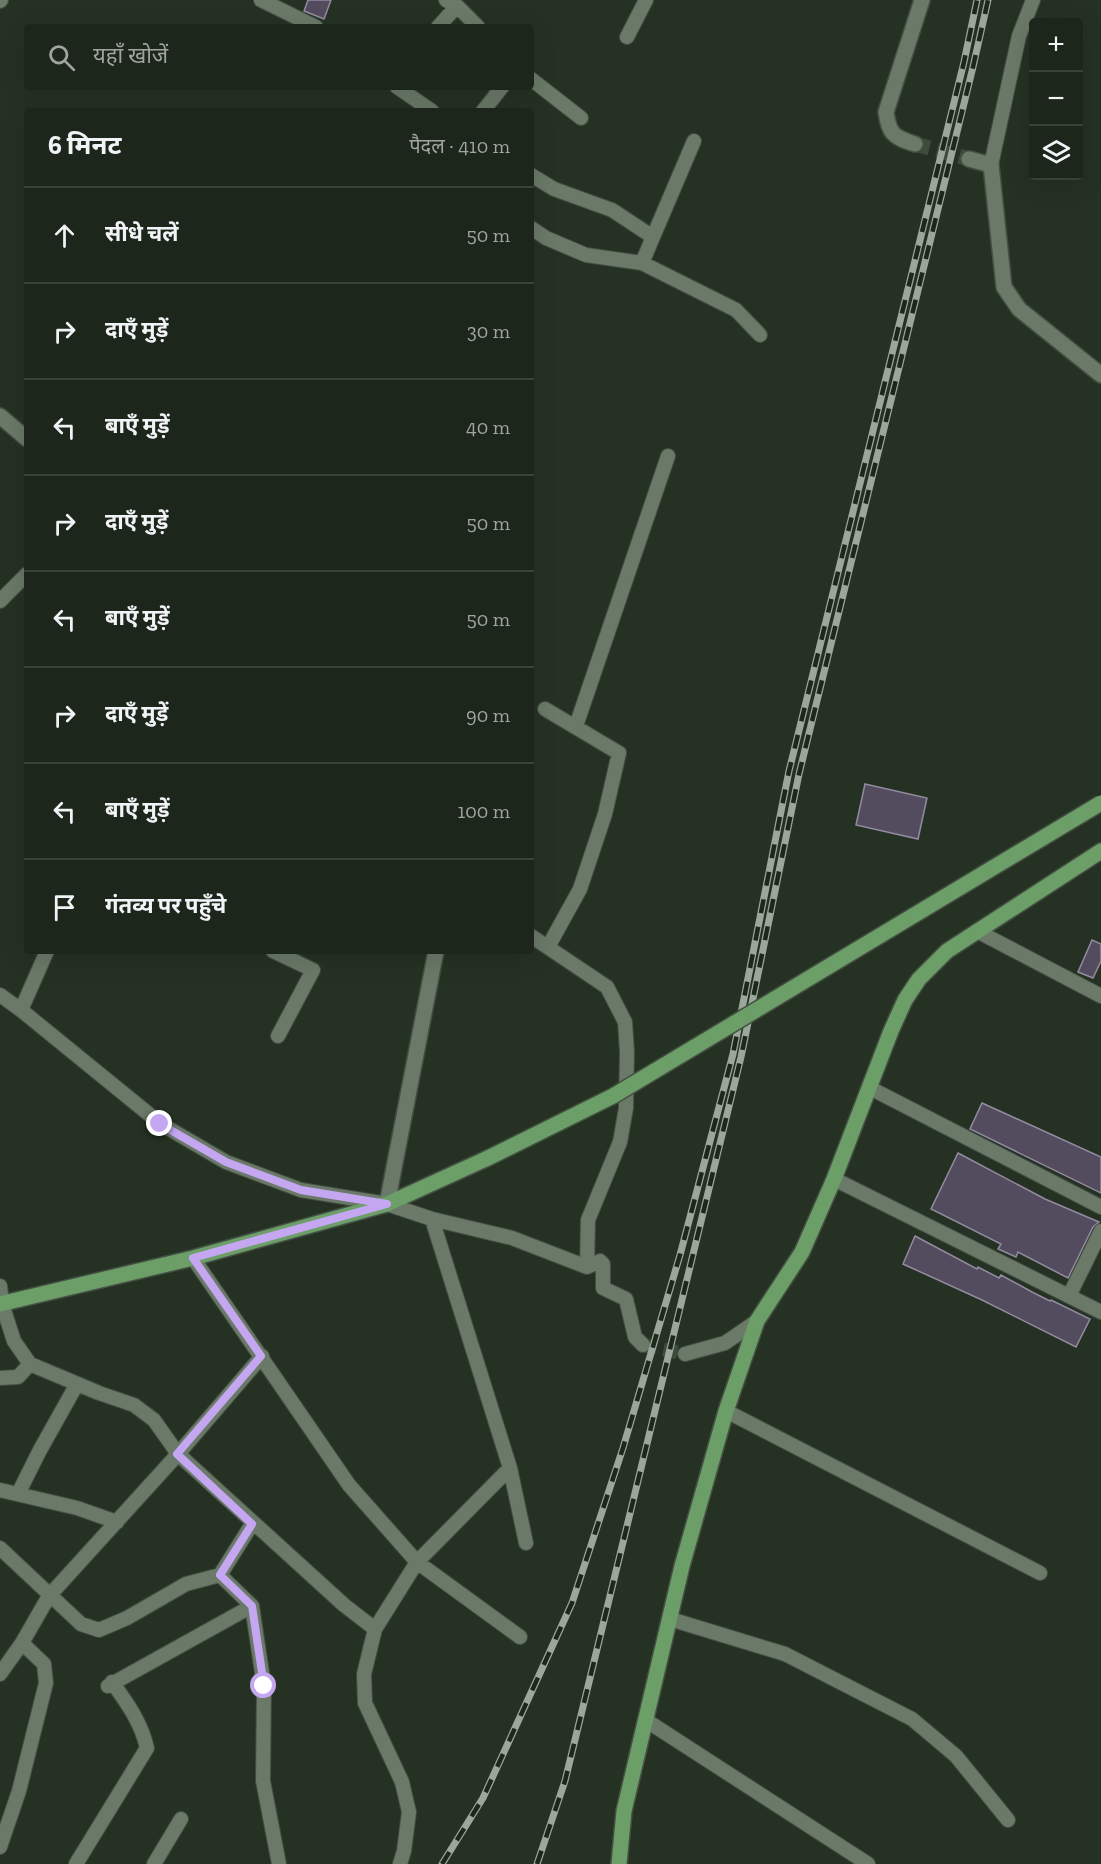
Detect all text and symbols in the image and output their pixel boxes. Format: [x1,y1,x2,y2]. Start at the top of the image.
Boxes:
map controls [1029,18,1083,180]
button: + [1029,18,1083,72]
search box [24,24,534,90]
icon: search [45,41,78,74]
text: यहाँ खोजें [93,42,168,69]
button: − [1029,72,1083,126]
button: layers [1029,126,1083,180]
text: 6 मिनट [48,129,121,161]
text: पैदल · 410 m [409,134,510,158]
icon: ahead [48,219,81,252]
text: सीधे चलें [105,220,178,247]
text: 50 m [466,223,510,247]
icon: right [48,315,81,348]
text: दाएँ मुड़ें [105,316,168,343]
text: 30 m [467,319,510,343]
icon: left [48,411,81,444]
text: बाएँ मुड़ें [105,412,169,439]
text: 40 m [466,415,510,439]
icon: right [48,507,81,540]
text: दाएँ मुड़ें [105,508,168,535]
text: 50 m [466,511,510,535]
icon: left [48,603,81,636]
text: बाएँ मुड़ें [105,604,169,631]
text: 50 m [466,607,510,631]
icon: right [48,699,81,732]
text: दाएँ मुड़ें [105,700,168,727]
text: 90 m [466,703,510,727]
icon: left [48,795,81,828]
text: बाएँ मुड़ें [105,796,169,823]
text: 100 m [457,799,510,823]
icon: arrive [48,891,81,924]
text: गंतव्य पर पहुँचे [105,892,226,919]
route end [146,1110,172,1136]
route start [250,1672,276,1698]

